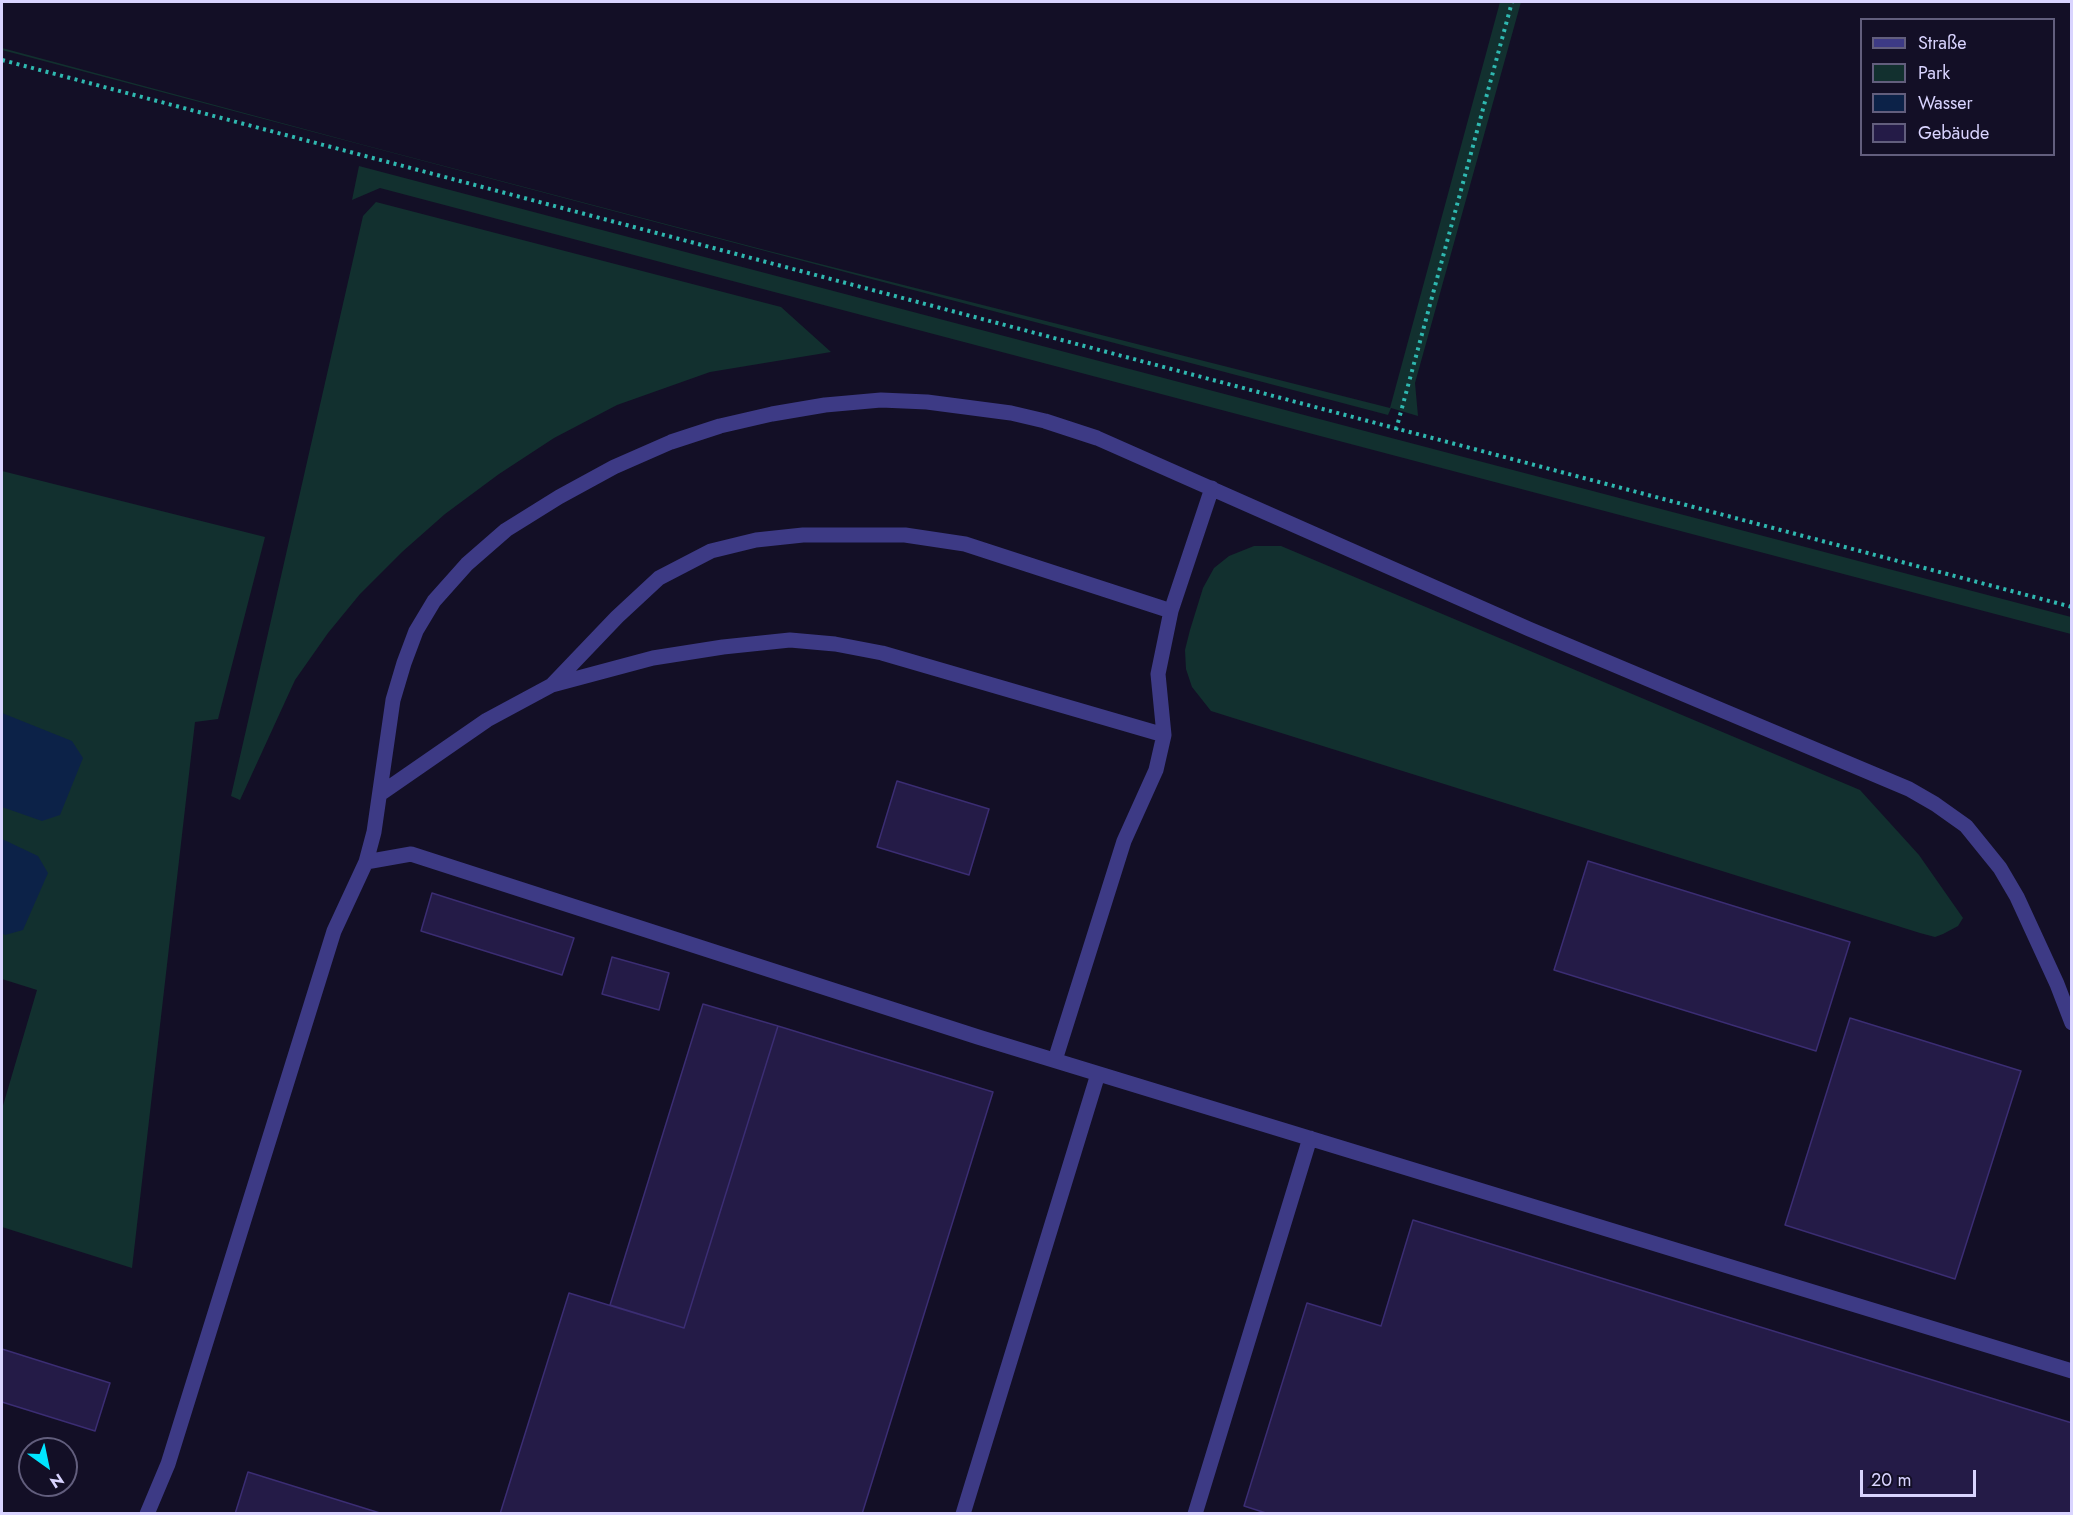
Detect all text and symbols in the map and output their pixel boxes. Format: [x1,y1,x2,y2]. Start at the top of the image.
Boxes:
legend [1860,18,2055,156]
text: Straße [1918,30,1966,56]
text: Park [1918,60,1950,86]
text: Wasser [1918,90,1973,116]
text: Gebäude [1918,120,1989,146]
north arrow [18,1437,78,1497]
scale bar [1863,1458,1978,1496]
text: 20 m [1871,1467,1911,1493]
text: N [45,1468,69,1494]

